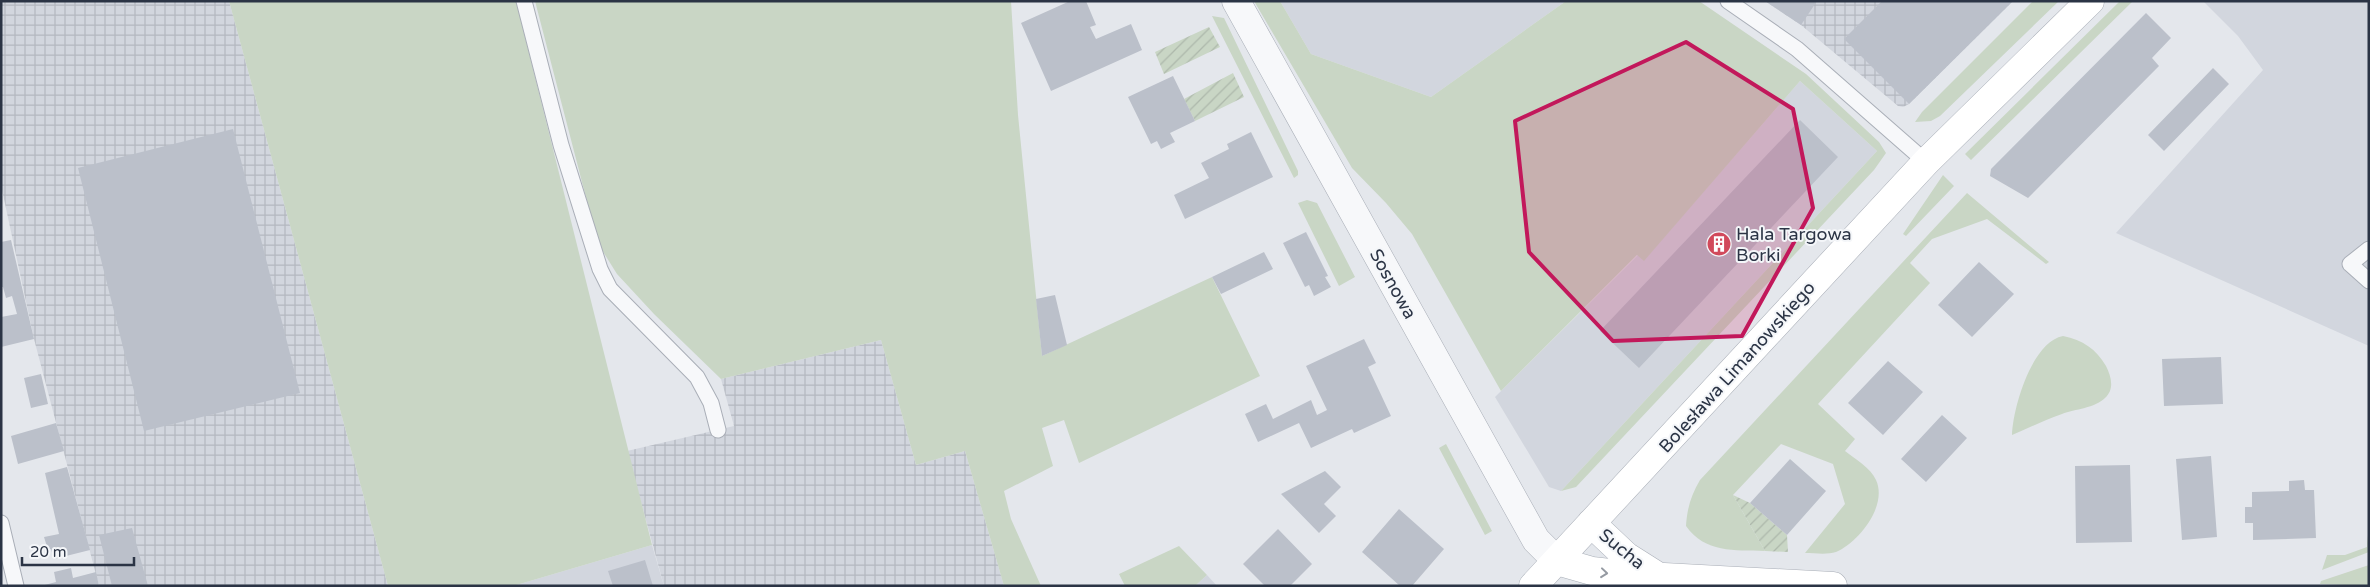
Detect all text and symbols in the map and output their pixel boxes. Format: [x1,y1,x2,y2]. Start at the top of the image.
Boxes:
place label: Hala Targowa Borki [1736,223,1852,266]
building icon: Hala Targowa Borki [1706,231,1732,257]
street label: Sosnowa [1365,245,1421,323]
street label: Bolesława Limanowskiego [1654,277,1820,457]
street label: Sucha [1595,524,1649,574]
scale bar [22,534,135,566]
text: 20 m [30,543,67,561]
one-way arrow [1601,567,1609,578]

